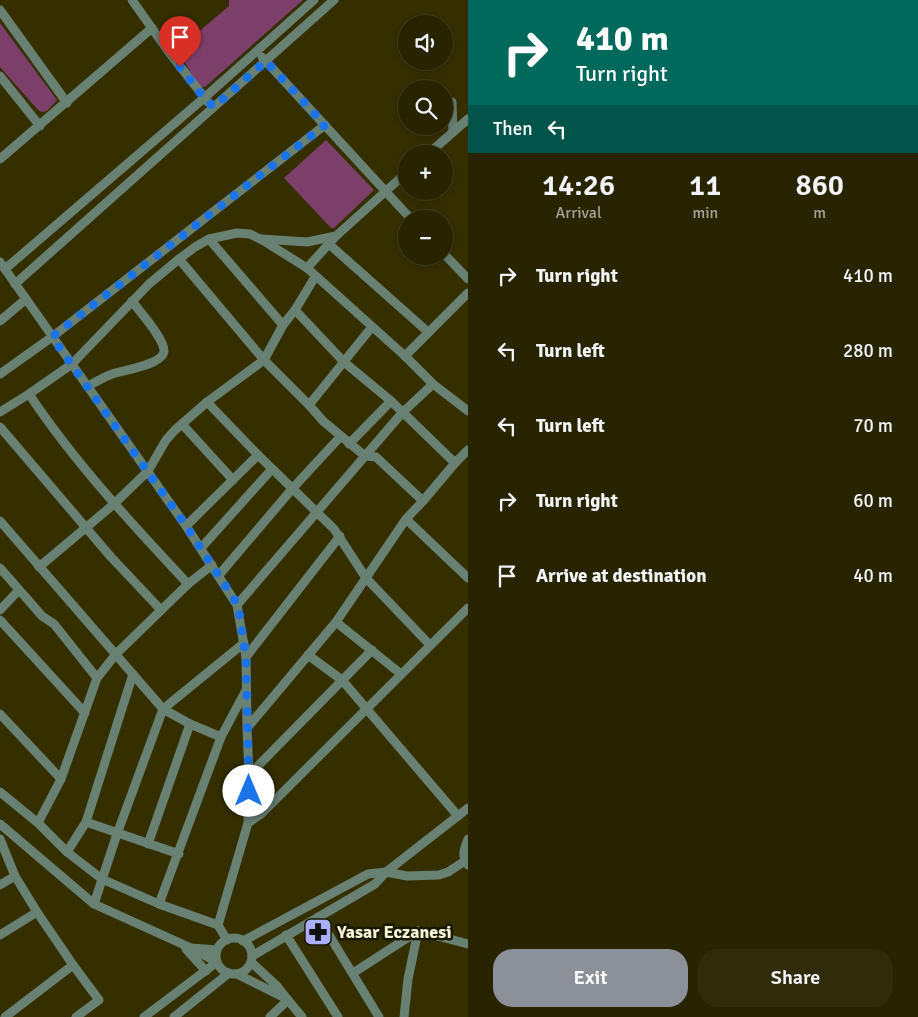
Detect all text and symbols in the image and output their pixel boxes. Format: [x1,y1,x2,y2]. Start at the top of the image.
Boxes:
map controls [398,15,453,265]
button: sound [398,15,453,70]
pin [159,16,201,67]
text: 410 m [576,17,669,60]
icon: right [493,20,558,85]
icon: arrive [166,23,194,51]
text: Turn right [576,60,668,87]
button: search [398,80,453,135]
icon: left [543,115,571,143]
text: Then [493,117,533,141]
button: + [398,145,453,200]
text: 14:26 [542,167,615,204]
text: 11 [689,167,722,204]
text: 860 [795,167,844,204]
text: Arrival [556,203,602,223]
text: min [692,203,718,223]
text: m [813,203,826,223]
button: − [398,210,453,265]
icon: right [493,262,521,290]
text: Turn right [536,264,618,288]
text: 410 m [843,264,893,288]
icon: left [493,337,521,365]
text: Turn left [536,339,605,363]
text: 280 m [843,339,893,363]
icon: left [493,412,521,440]
text: Turn left [536,414,605,438]
text: 70 m [853,414,893,438]
icon: right [493,487,521,515]
text: Turn right [536,489,618,513]
text: 60 m [853,489,893,513]
icon: arrive [493,562,521,590]
text: Arrive at destination [536,564,707,588]
text: 40 m [853,564,893,588]
position arrow [222,764,274,816]
pharmacy icon: Yasar Eczanesi [303,917,333,947]
place label: Yasar Eczanesi [336,921,452,943]
button: Exit [493,949,688,1007]
button: Share [698,949,893,1007]

